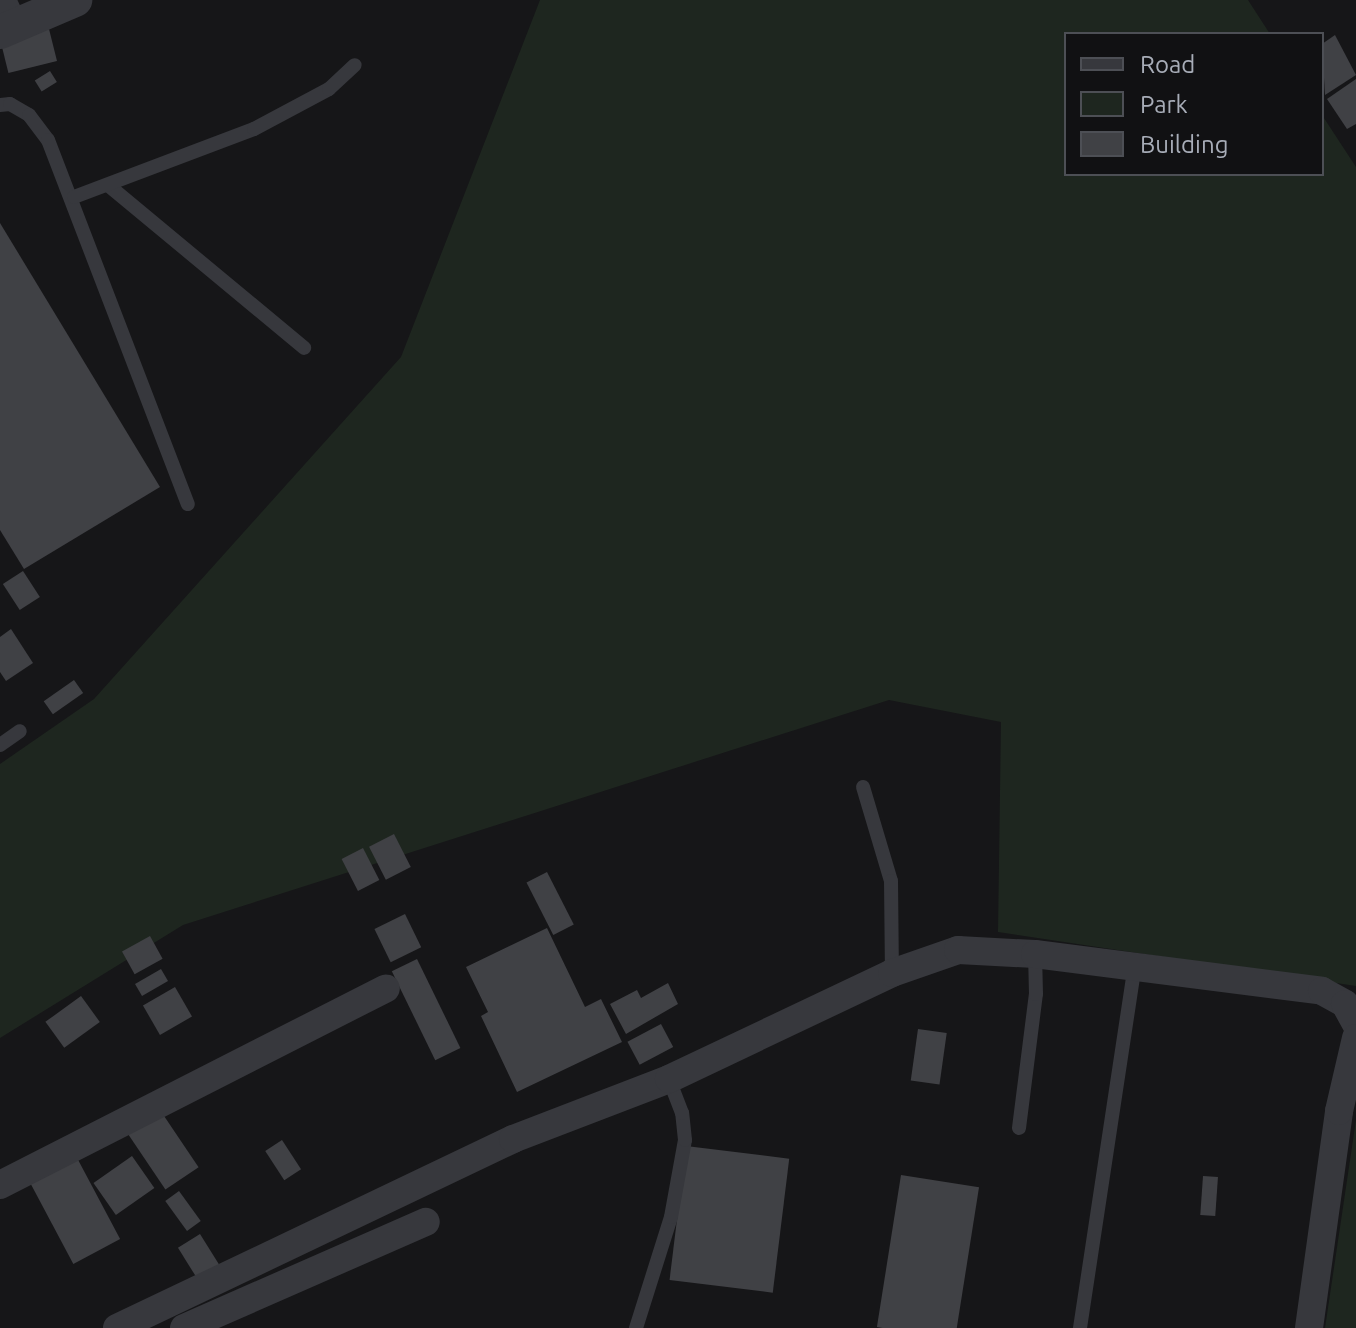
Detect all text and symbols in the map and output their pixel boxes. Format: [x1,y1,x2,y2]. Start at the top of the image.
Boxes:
legend [1064,32,1324,176]
text: Road [1140,51,1195,78]
text: Park [1140,91,1188,118]
text: Building [1140,131,1228,158]

